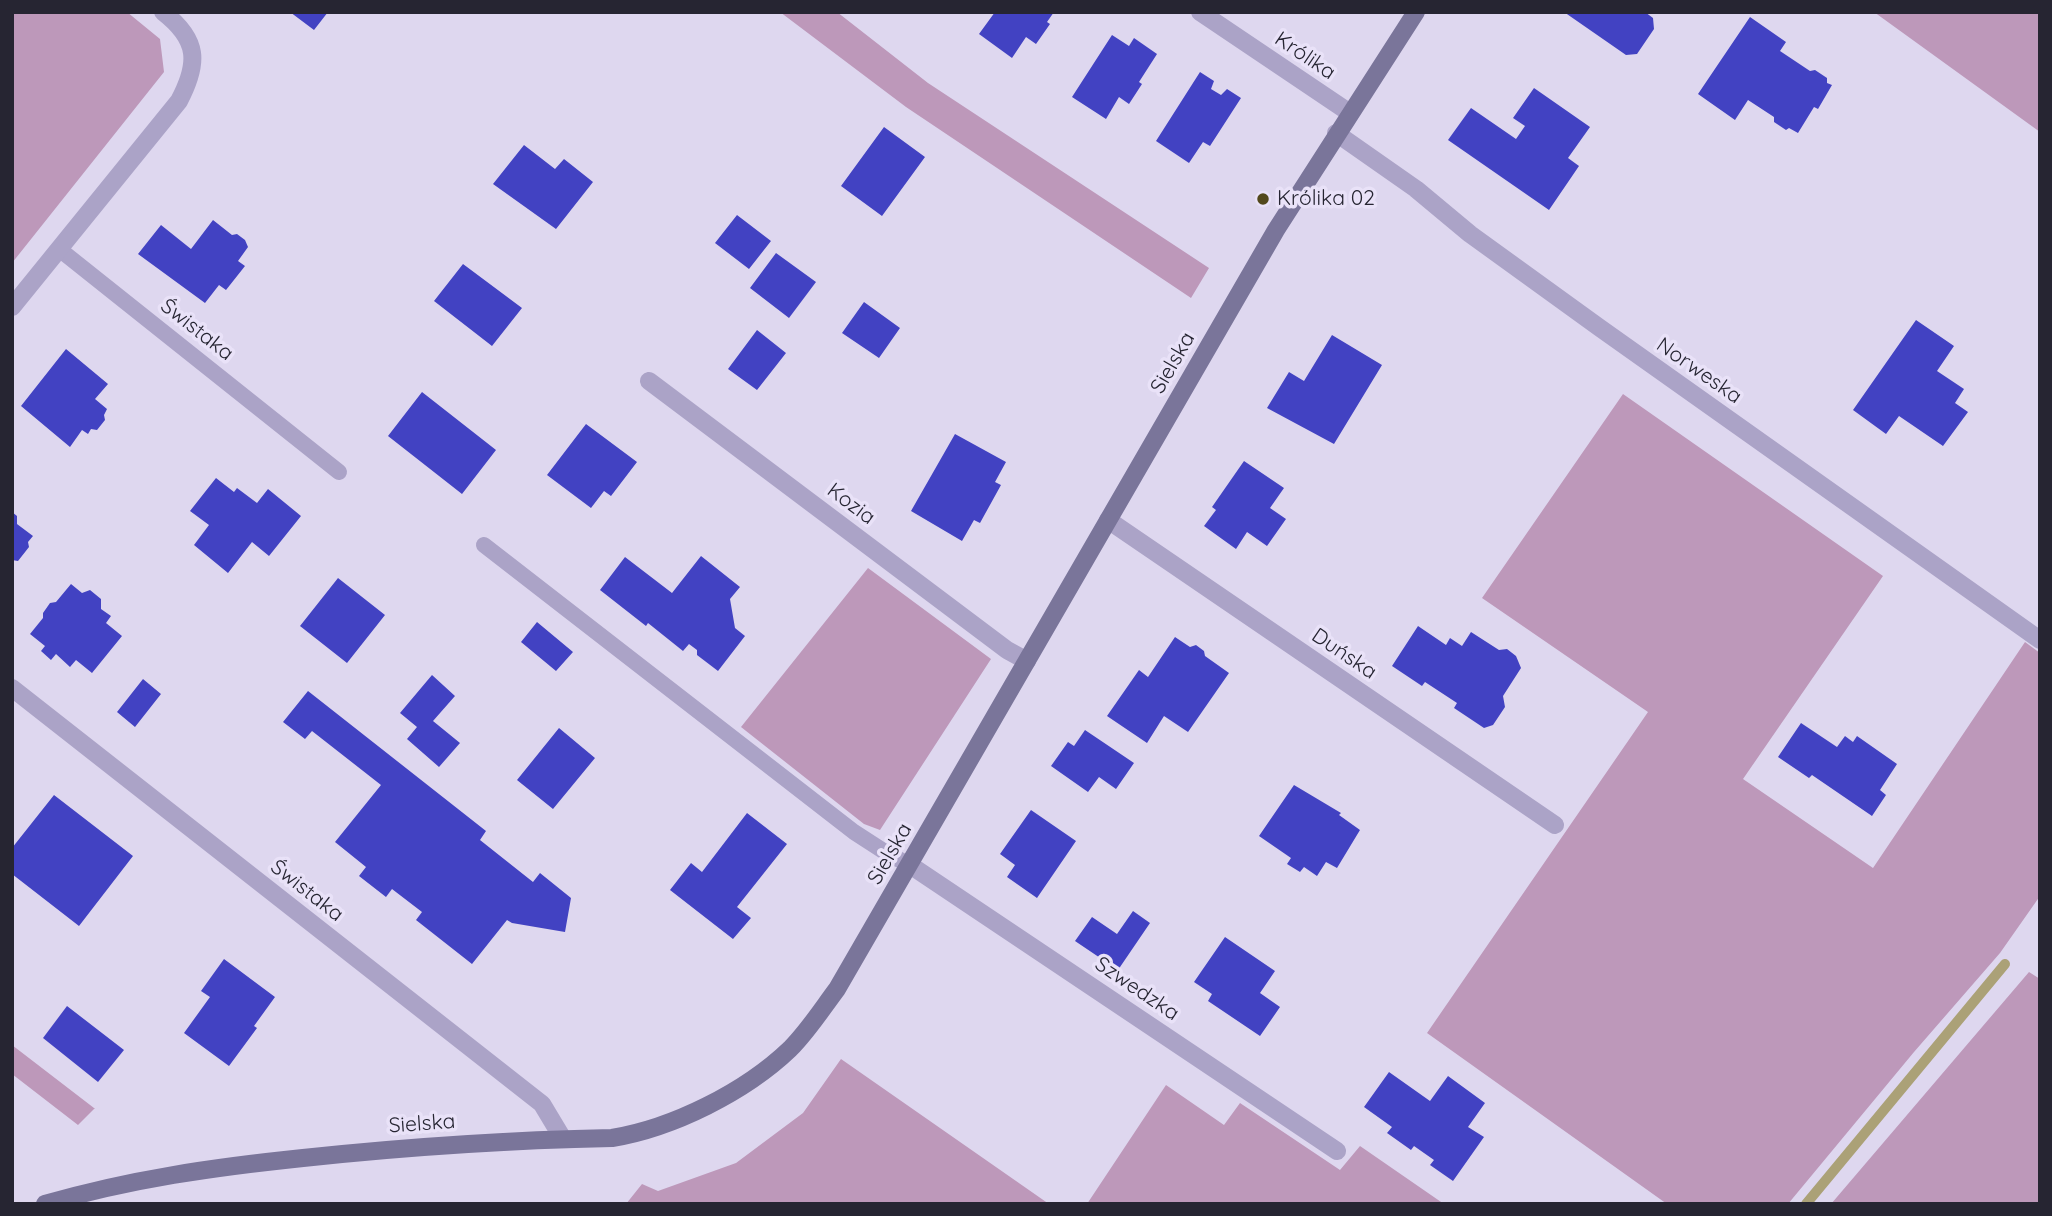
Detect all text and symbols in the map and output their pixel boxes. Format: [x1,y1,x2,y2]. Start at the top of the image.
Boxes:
street label: Królika [1270,27,1340,85]
place label: Królika 02 [1277,186,1375,212]
marker: Królika 02 [1255,191,1271,207]
street label: Świstaka [155,294,239,366]
street label: Sielska [1145,328,1201,398]
street label: Norweska [1651,332,1747,410]
street label: Kozia [822,478,880,530]
street label: Duńska [1307,623,1381,685]
street label: Sielska [862,819,918,889]
street label: Świstaka [265,855,349,927]
street label: Szwedzka [1090,952,1184,1026]
street label: Sielska [388,1109,456,1139]

